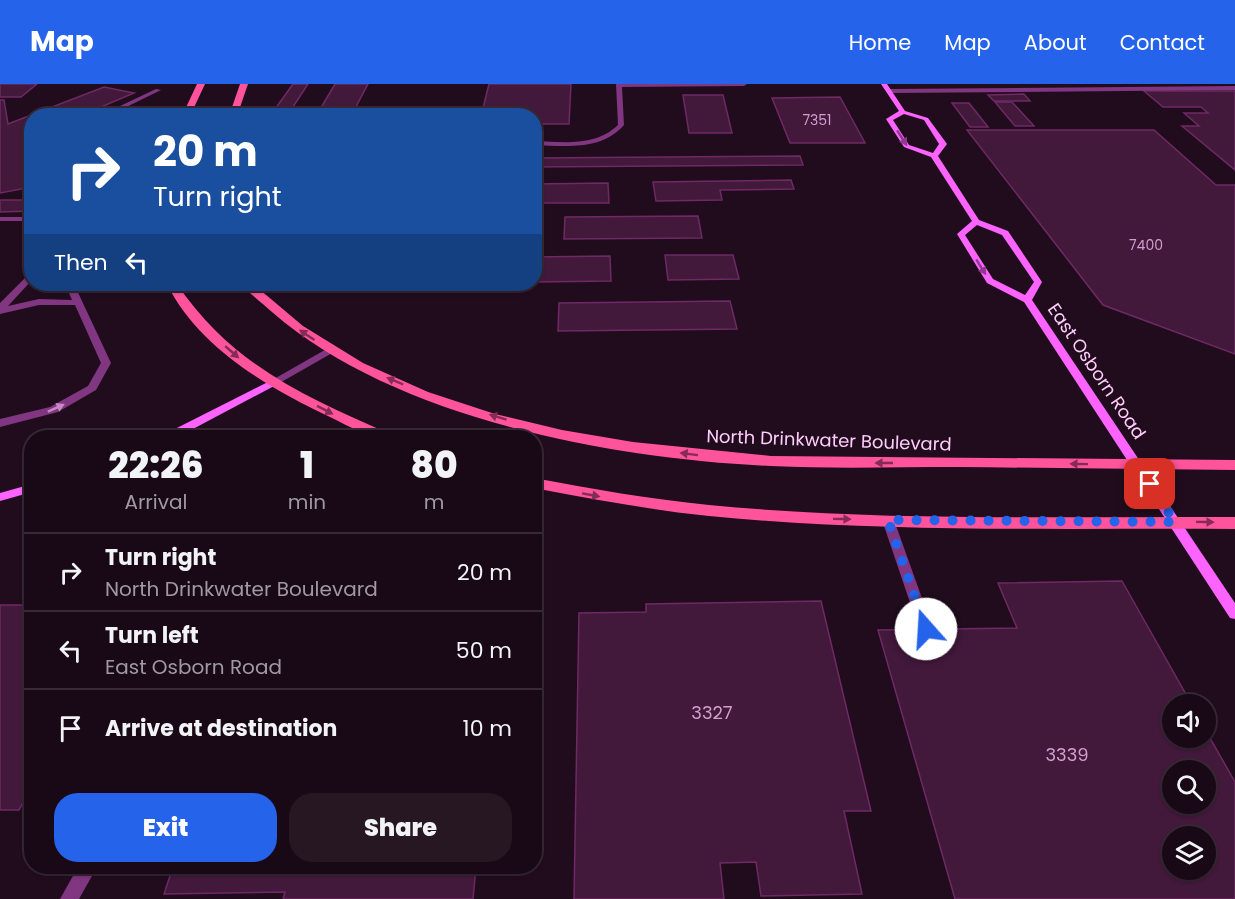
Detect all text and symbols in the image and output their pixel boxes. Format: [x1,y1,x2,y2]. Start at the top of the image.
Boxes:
text: Map [30,22,94,61]
text: Home [849,28,911,57]
text: Map [944,28,991,57]
text: About [1024,28,1087,57]
text: Contact [1120,28,1205,57]
house number: 7351 [802,110,832,130]
text: 20 m [153,122,258,181]
one-way arrow [896,130,908,146]
icon: right [54,132,132,210]
text: Turn right [153,178,282,215]
house number: 7400 [1129,235,1163,255]
icon: left [120,246,153,279]
text: Then [54,247,108,278]
one-way arrow [976,259,987,275]
street label: East Osborn Road [1042,298,1152,444]
one-way arrow [300,329,316,341]
one-way arrow [224,345,239,358]
one-way arrow [385,376,403,386]
one-way arrow [48,403,66,413]
one-way arrow [316,405,333,415]
one-way arrow [489,412,507,421]
street label: North Drinkwater Boulevard [706,423,952,457]
text: 22:26 [108,440,204,491]
text: 1 [300,440,314,491]
text: 80 [411,440,458,491]
one-way arrow [680,450,699,459]
one-way arrow [874,458,893,468]
pin [1124,458,1175,509]
one-way arrow [1069,459,1088,469]
icon: arrive [1133,467,1166,500]
text: Arrival [124,488,187,516]
text: min [288,488,326,516]
text: m [424,488,444,516]
one-way arrow [582,491,601,500]
one-way arrow [833,514,852,524]
one-way arrow [1196,517,1215,527]
text: Turn right [105,542,216,573]
icon: right [54,556,87,589]
text: 20 m [457,557,512,588]
text: North Drinkwater Boulevard [105,575,378,603]
position arrow [894,597,958,661]
text: Turn left [105,620,199,651]
icon: left [54,634,87,667]
text: 50 m [456,635,512,666]
text: East Osborn Road [105,653,282,681]
map controls [1162,694,1216,880]
button: sound [1162,694,1216,748]
house number: 3327 [691,700,733,725]
icon: arrive [54,712,87,745]
text: Arrive at destination [105,713,337,744]
text: 10 m [463,713,512,744]
house number: 3339 [1045,742,1089,767]
button: search [1162,760,1216,814]
button: Exit [54,793,277,862]
button: Share [289,793,512,862]
button: layers [1162,826,1216,880]

